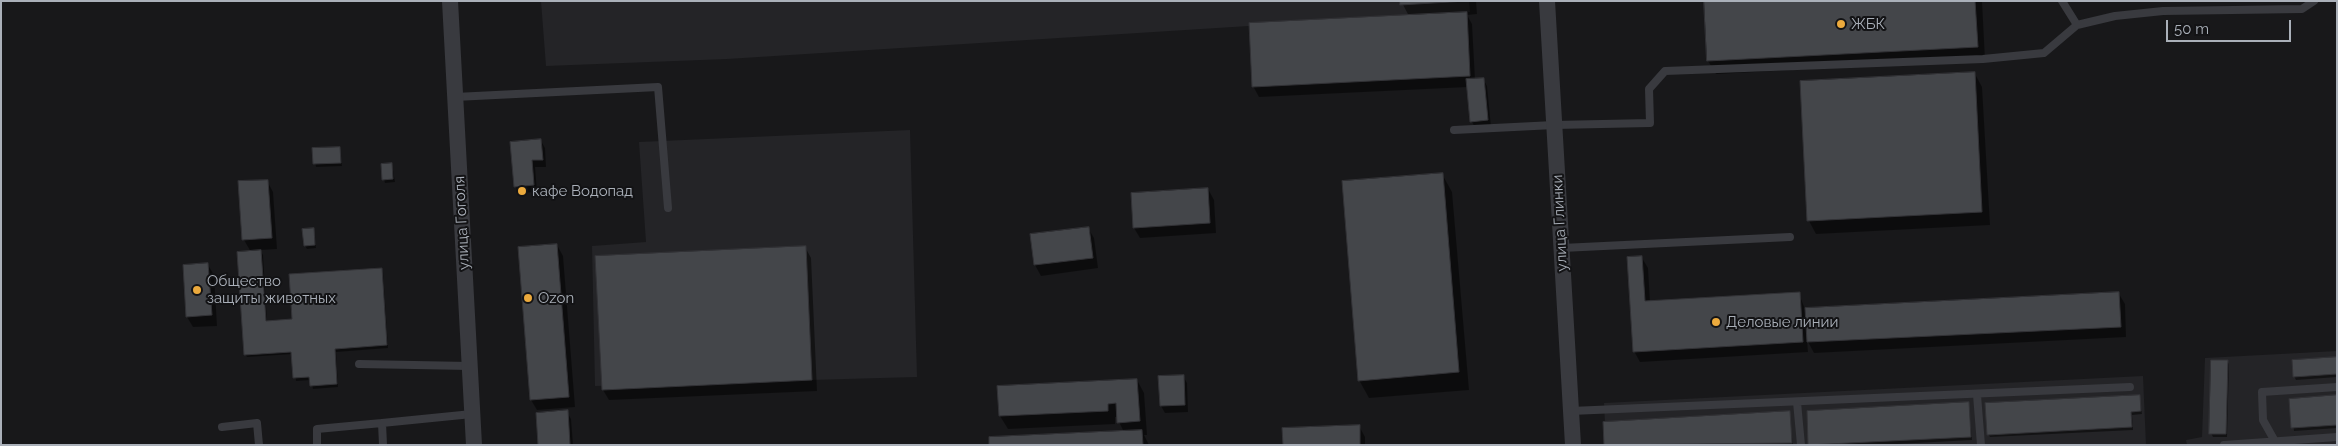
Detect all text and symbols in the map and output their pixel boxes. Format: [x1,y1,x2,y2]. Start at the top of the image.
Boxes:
scale bar [2168,10,2293,42]
place label: ЖБК [1851,15,1885,33]
marker: ЖБК [1835,18,1847,30]
text: 50 m [2174,20,2209,38]
street label: улица Глинки [1548,174,1572,272]
street label: улица Гоголя [451,175,473,271]
place label: кафе Водопад [532,182,633,200]
marker: кафе Водопад [516,185,528,197]
place label: Общество защиты животных [207,272,336,307]
marker: Общество защиты животных [191,284,203,296]
place label: Ozon [538,289,574,307]
marker: Ozon [522,292,534,304]
place label: Деловые линии [1726,313,1838,331]
marker: Деловые линии [1710,316,1722,328]

